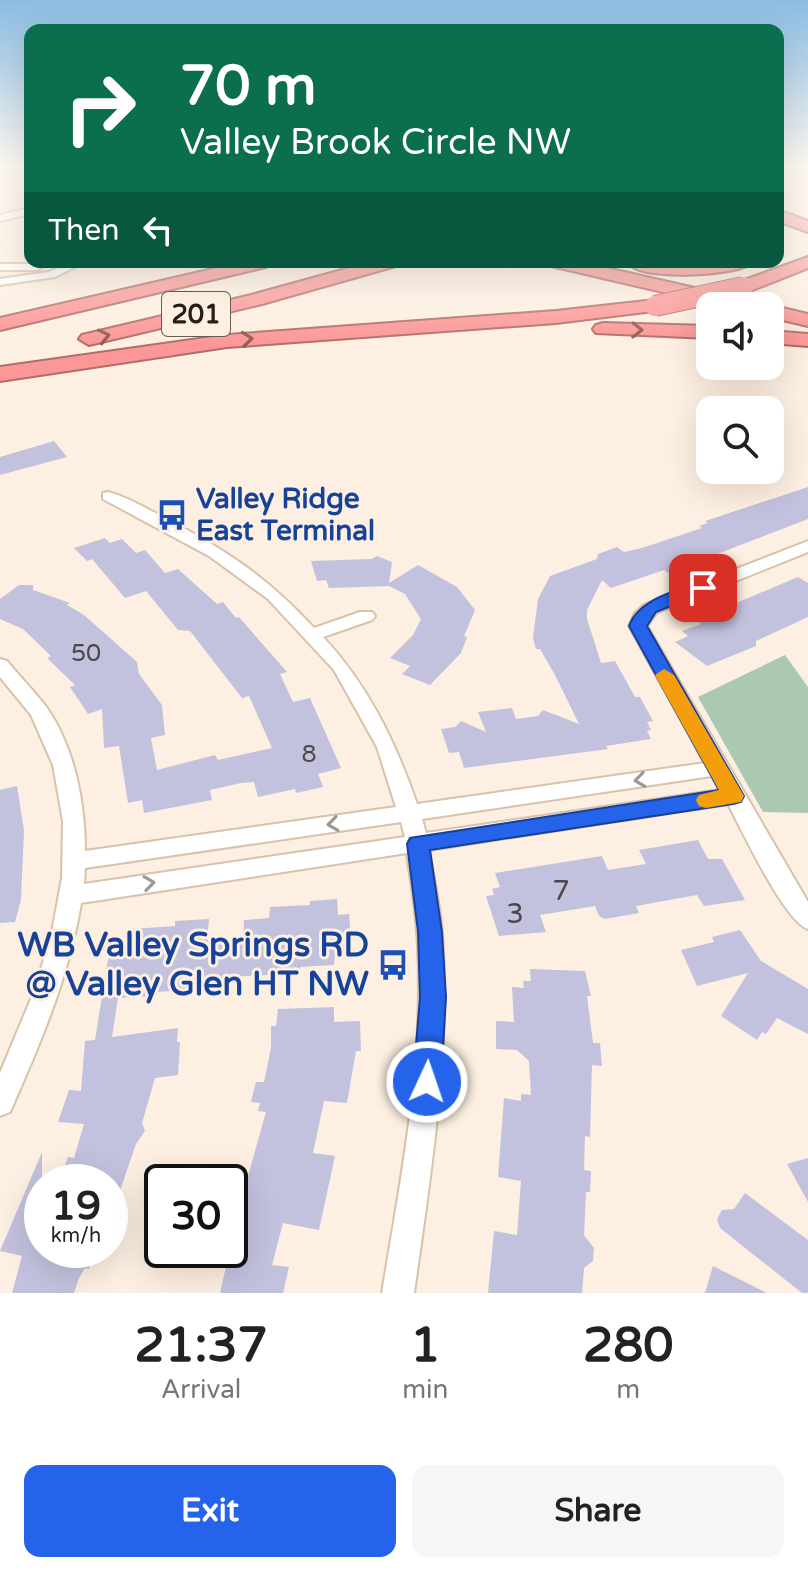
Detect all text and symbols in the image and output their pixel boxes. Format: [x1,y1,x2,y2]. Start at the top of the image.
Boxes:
text: 70 m [180,53,316,120]
icon: right [48,56,152,160]
text: Valley Brook Circle NW [180,121,571,164]
icon: left [136,208,180,252]
text: Then [48,212,120,249]
road number: 201 [162,292,230,336]
map controls [696,292,784,484]
button: sound [696,292,784,380]
one-way arrow [631,321,644,338]
one-way arrow [96,328,110,345]
one-way arrow [241,331,254,348]
button: search [696,396,784,484]
place label: Valley Ridge East Terminal [196,482,375,548]
bus stop icon: Valley Ridge East Terminal [155,498,189,532]
pin [669,554,737,622]
icon: arrive [681,566,725,610]
house number: 50 [71,639,101,668]
house number: 8 [301,740,317,769]
one-way arrow [634,771,647,788]
one-way arrow [326,815,340,832]
house number: 7 [552,874,570,908]
one-way arrow [142,875,156,892]
house number: 3 [506,897,524,931]
place label: WB Valley Springs RD @ Valley Glen HT NW [18,925,370,1005]
bus stop icon: WB Valley Springs RD @ Valley Glen HT NW [376,948,410,982]
position arrow [385,1040,469,1124]
speed limit sign: 30 [144,1164,248,1268]
text: 19 [51,1182,101,1230]
text: km/h [51,1224,101,1248]
text: 21:37 [135,1317,268,1375]
text: 1 [410,1317,440,1375]
text: 280 [583,1317,673,1375]
text: Arrival [161,1374,241,1405]
text: min [402,1374,448,1405]
text: m [616,1374,640,1405]
button: Exit [24,1465,396,1557]
button: Share [412,1465,784,1557]

